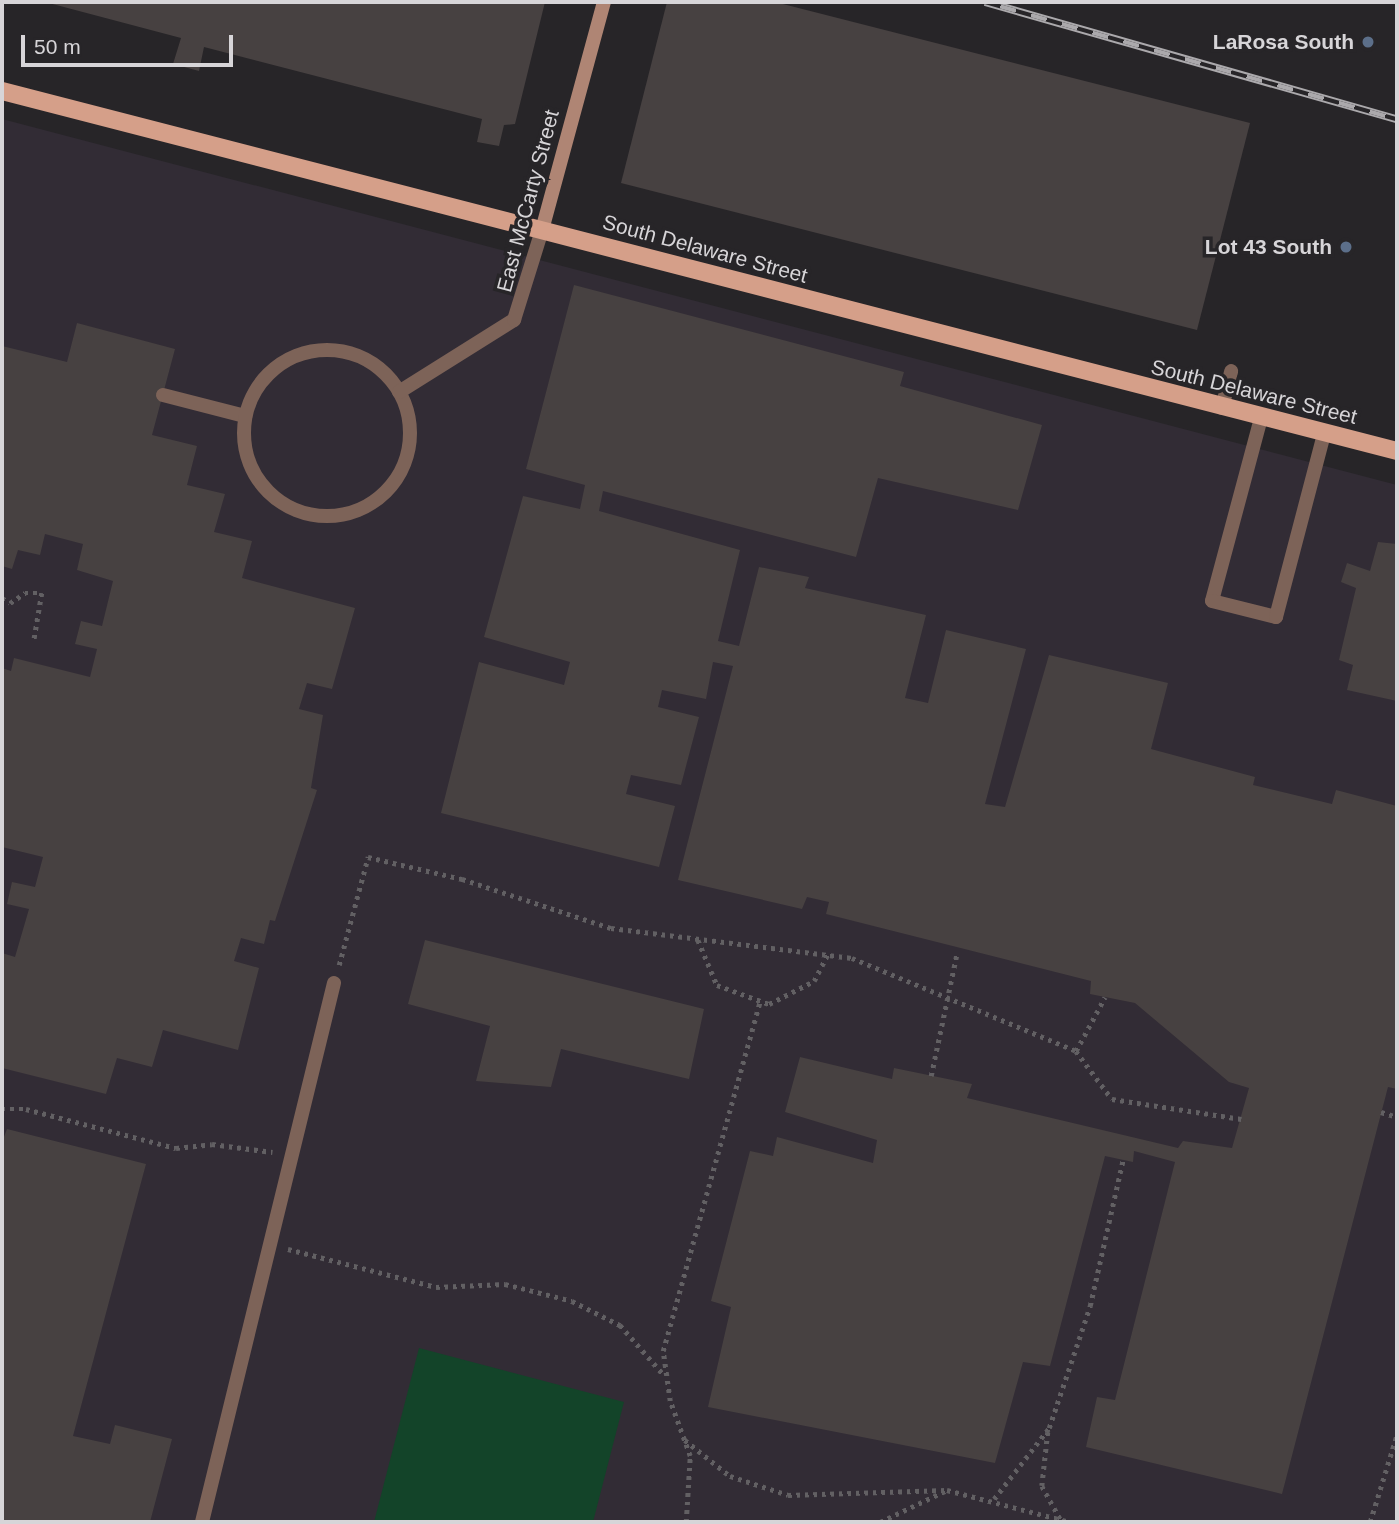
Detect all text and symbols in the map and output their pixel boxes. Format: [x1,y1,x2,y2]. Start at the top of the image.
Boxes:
scale bar [24,21,236,65]
place label: LaRosa South [1213,29,1354,55]
marker: LaRosa South [1360,34,1376,50]
text: 50 m [34,35,81,58]
street label: East McCarty Street [492,107,564,295]
street label: South Delaware Street [600,209,810,289]
place label: Lot 43 South [1205,234,1332,260]
marker: Lot 43 South [1338,239,1354,255]
street label: South Delaware Street [1148,354,1360,430]

